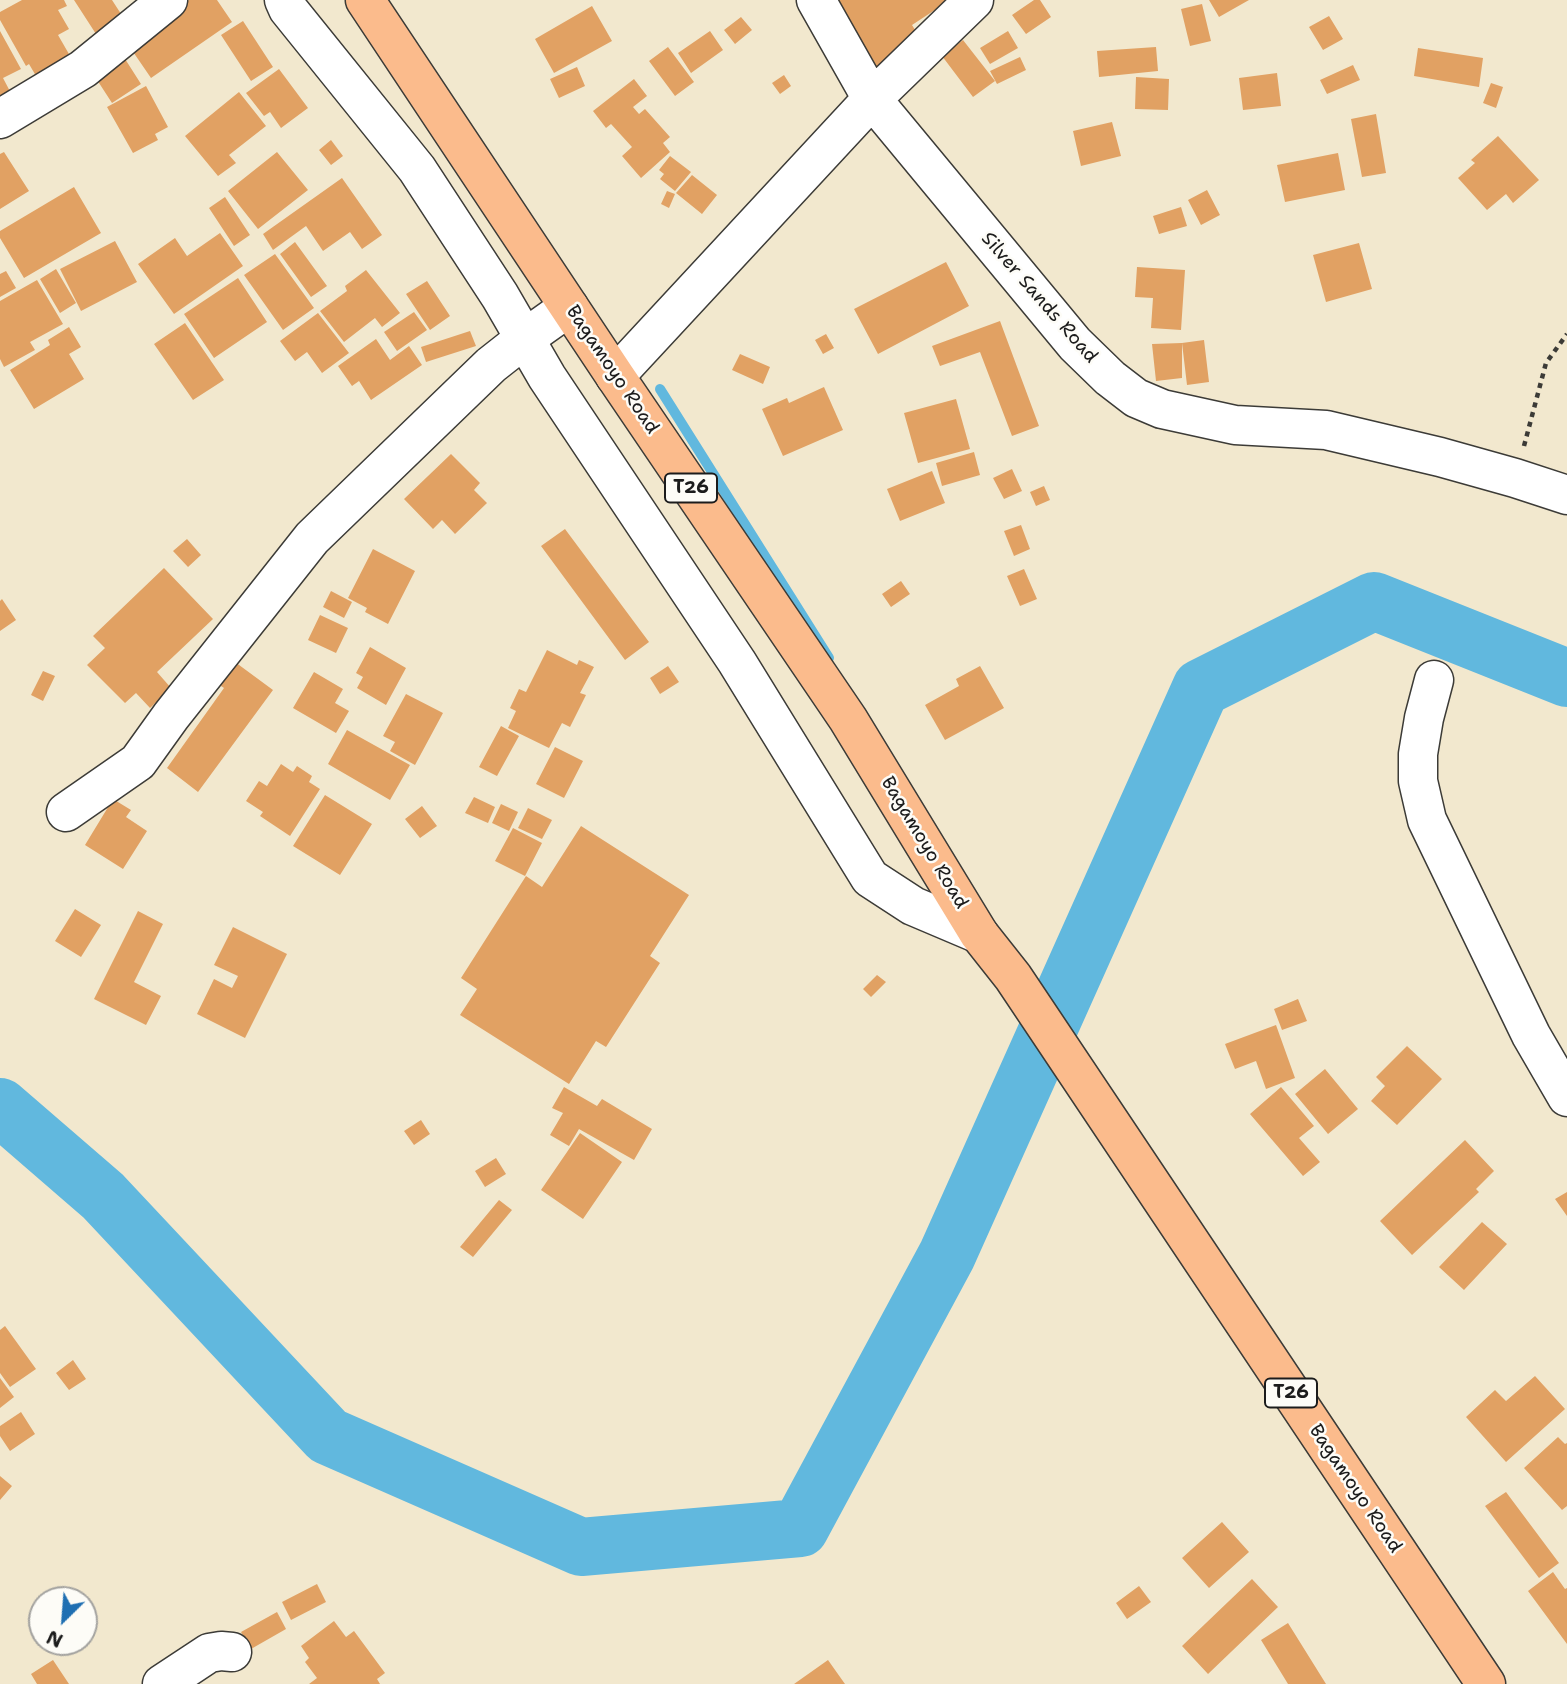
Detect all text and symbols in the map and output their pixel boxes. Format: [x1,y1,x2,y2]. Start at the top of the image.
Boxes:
street label: Silver Sands Road [976,228,1102,368]
street label: Bagamoyo Road [561,301,663,439]
road number: T26 [665,474,717,502]
street label: Bagamoyo Road [876,773,972,913]
road number: T26 [1265,1378,1317,1408]
street label: Bagamoyo Road [1304,1420,1406,1558]
north arrow [28,1586,98,1656]
text: N [43,1624,67,1653]

